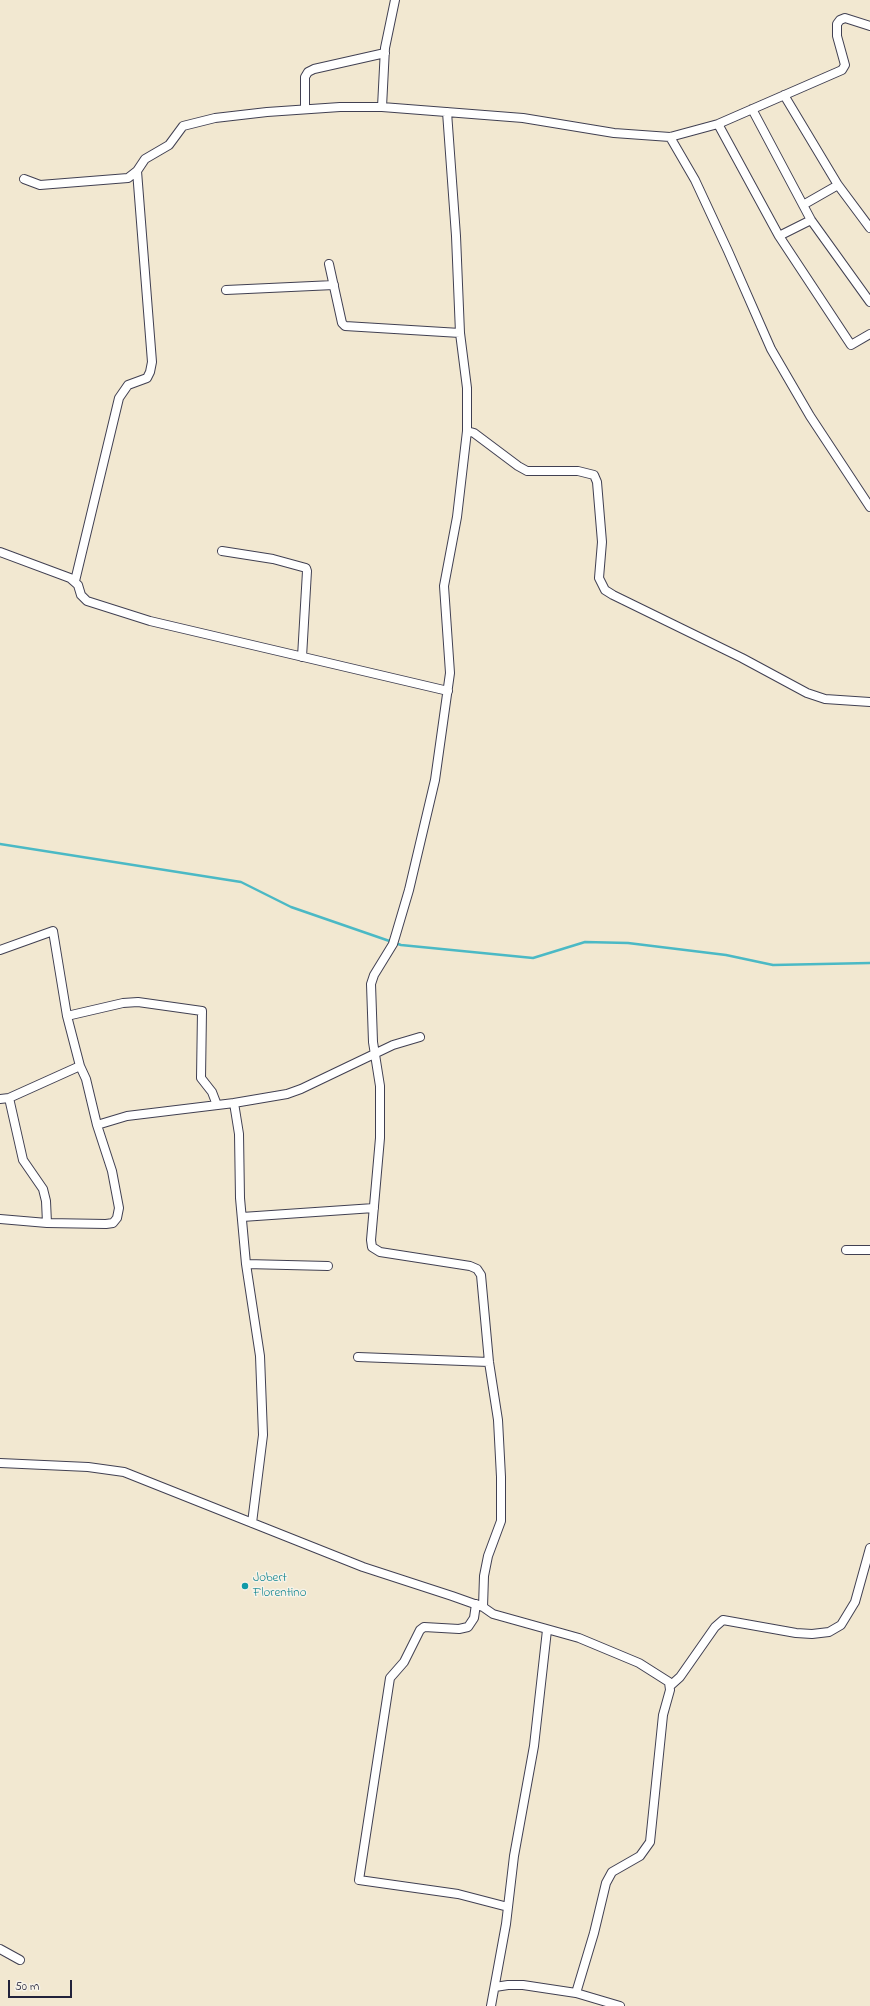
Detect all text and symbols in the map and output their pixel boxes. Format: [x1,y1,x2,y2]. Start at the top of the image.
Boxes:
place label: Jobert Florentino [253,1571,307,1602]
marker: Jobert Florentino [240,1581,250,1591]
scale bar [10,1972,74,1998]
text: 50 m [15,1978,39,1996]

